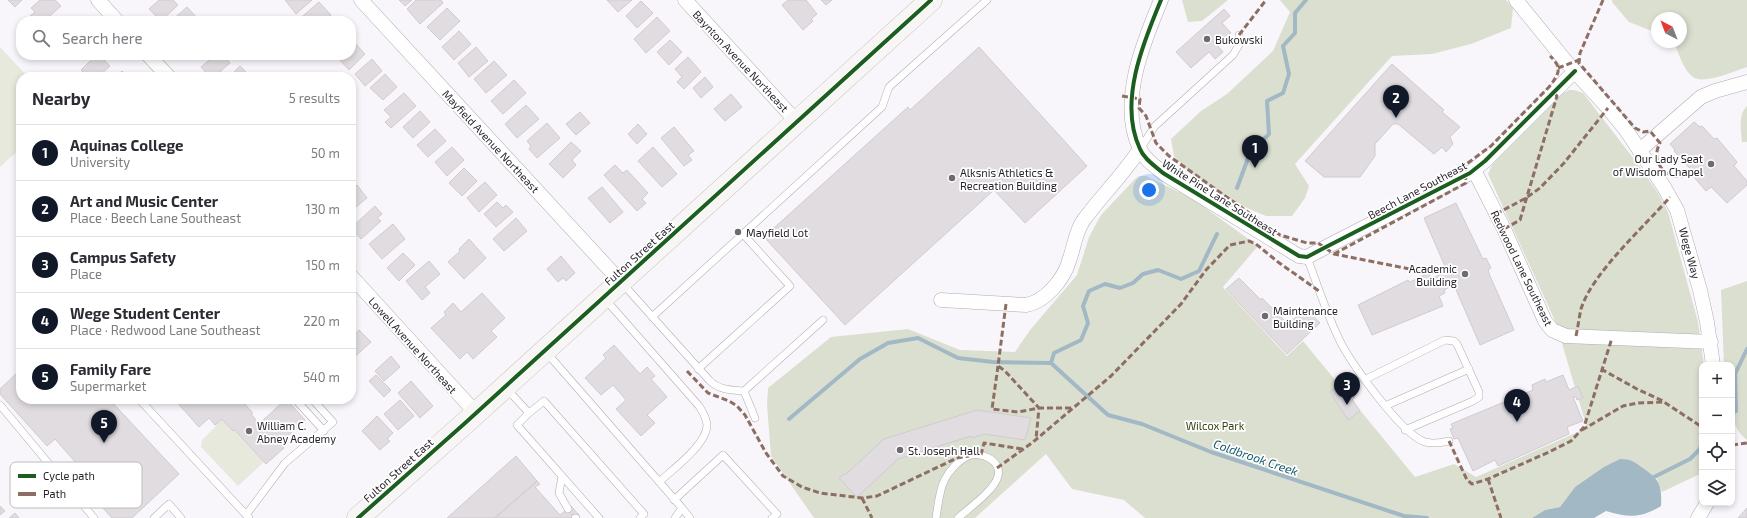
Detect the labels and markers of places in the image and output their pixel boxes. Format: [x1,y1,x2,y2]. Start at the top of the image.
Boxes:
place label: Bukowski [1215,33,1263,46]
marker: Bukowski [1202,34,1212,44]
pin: 2 [1383,85,1409,118]
pin: 1 [1242,135,1268,168]
place label: Our Lady Seat of Wisdom Chapel [1613,152,1704,178]
marker: Our Lady Seat of Wisdom Chapel [1706,159,1716,169]
place label: Alksnis Athletics & Recreation Building [960,166,1057,192]
marker: Alksnis Athletics & Recreation Building [947,173,957,183]
place label: Mayfield Lot [746,226,808,239]
marker: Mayfield Lot [733,227,743,237]
place label: Academic Building [1409,262,1457,288]
marker: Academic Building [1460,269,1470,279]
place label: Maintenance Building [1273,304,1338,330]
marker: Maintenance Building [1260,311,1270,321]
pin: 3 [1334,372,1360,405]
pin: 4 [1504,389,1530,422]
pin: 5 [91,410,117,443]
place label: William C. Abney Academy [257,419,336,445]
marker: William C. Abney Academy [244,426,254,436]
place label: St. Joseph Hall [908,444,980,457]
marker: St. Joseph Hall [895,445,905,455]

